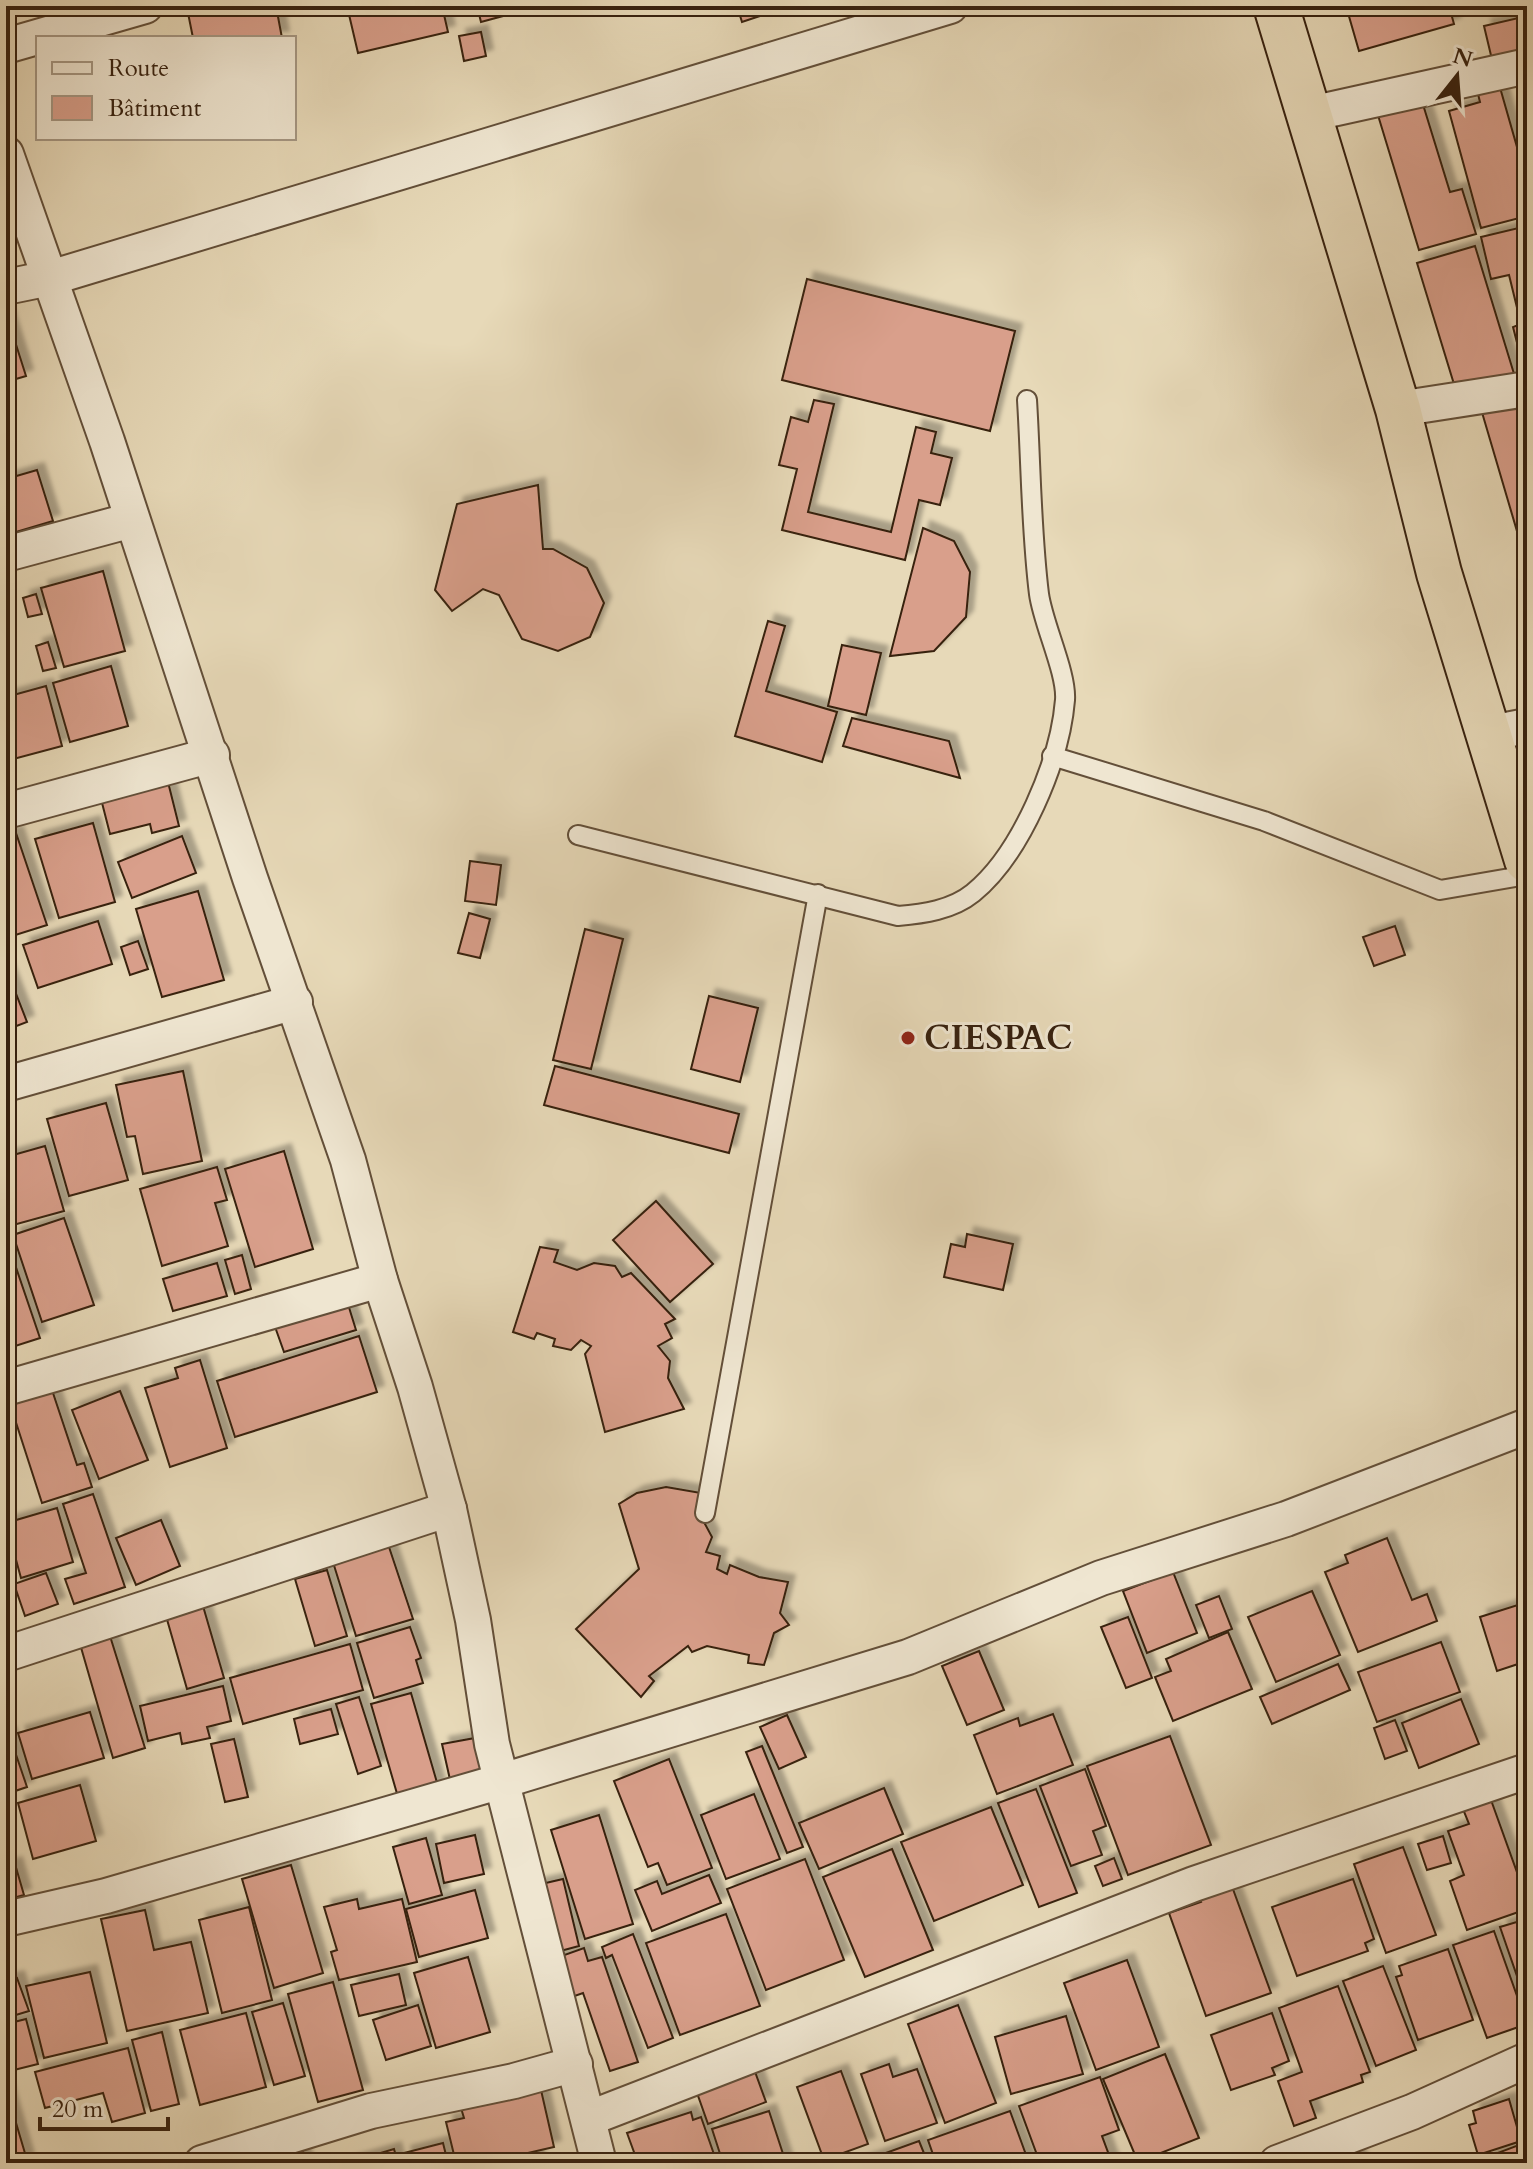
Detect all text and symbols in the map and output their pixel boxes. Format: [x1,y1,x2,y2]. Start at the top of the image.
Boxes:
legend [36,36,296,140]
north arrow [1417,36,1497,116]
text: N [1449,41,1476,75]
text: Route [108,52,169,85]
text: Bâtiment [108,92,202,125]
place label: CIESPAC [924,1015,1072,1061]
marker: CIESPAC [899,1029,917,1047]
scale bar [40,2081,168,2131]
text: 20 m [52,2093,104,2126]

